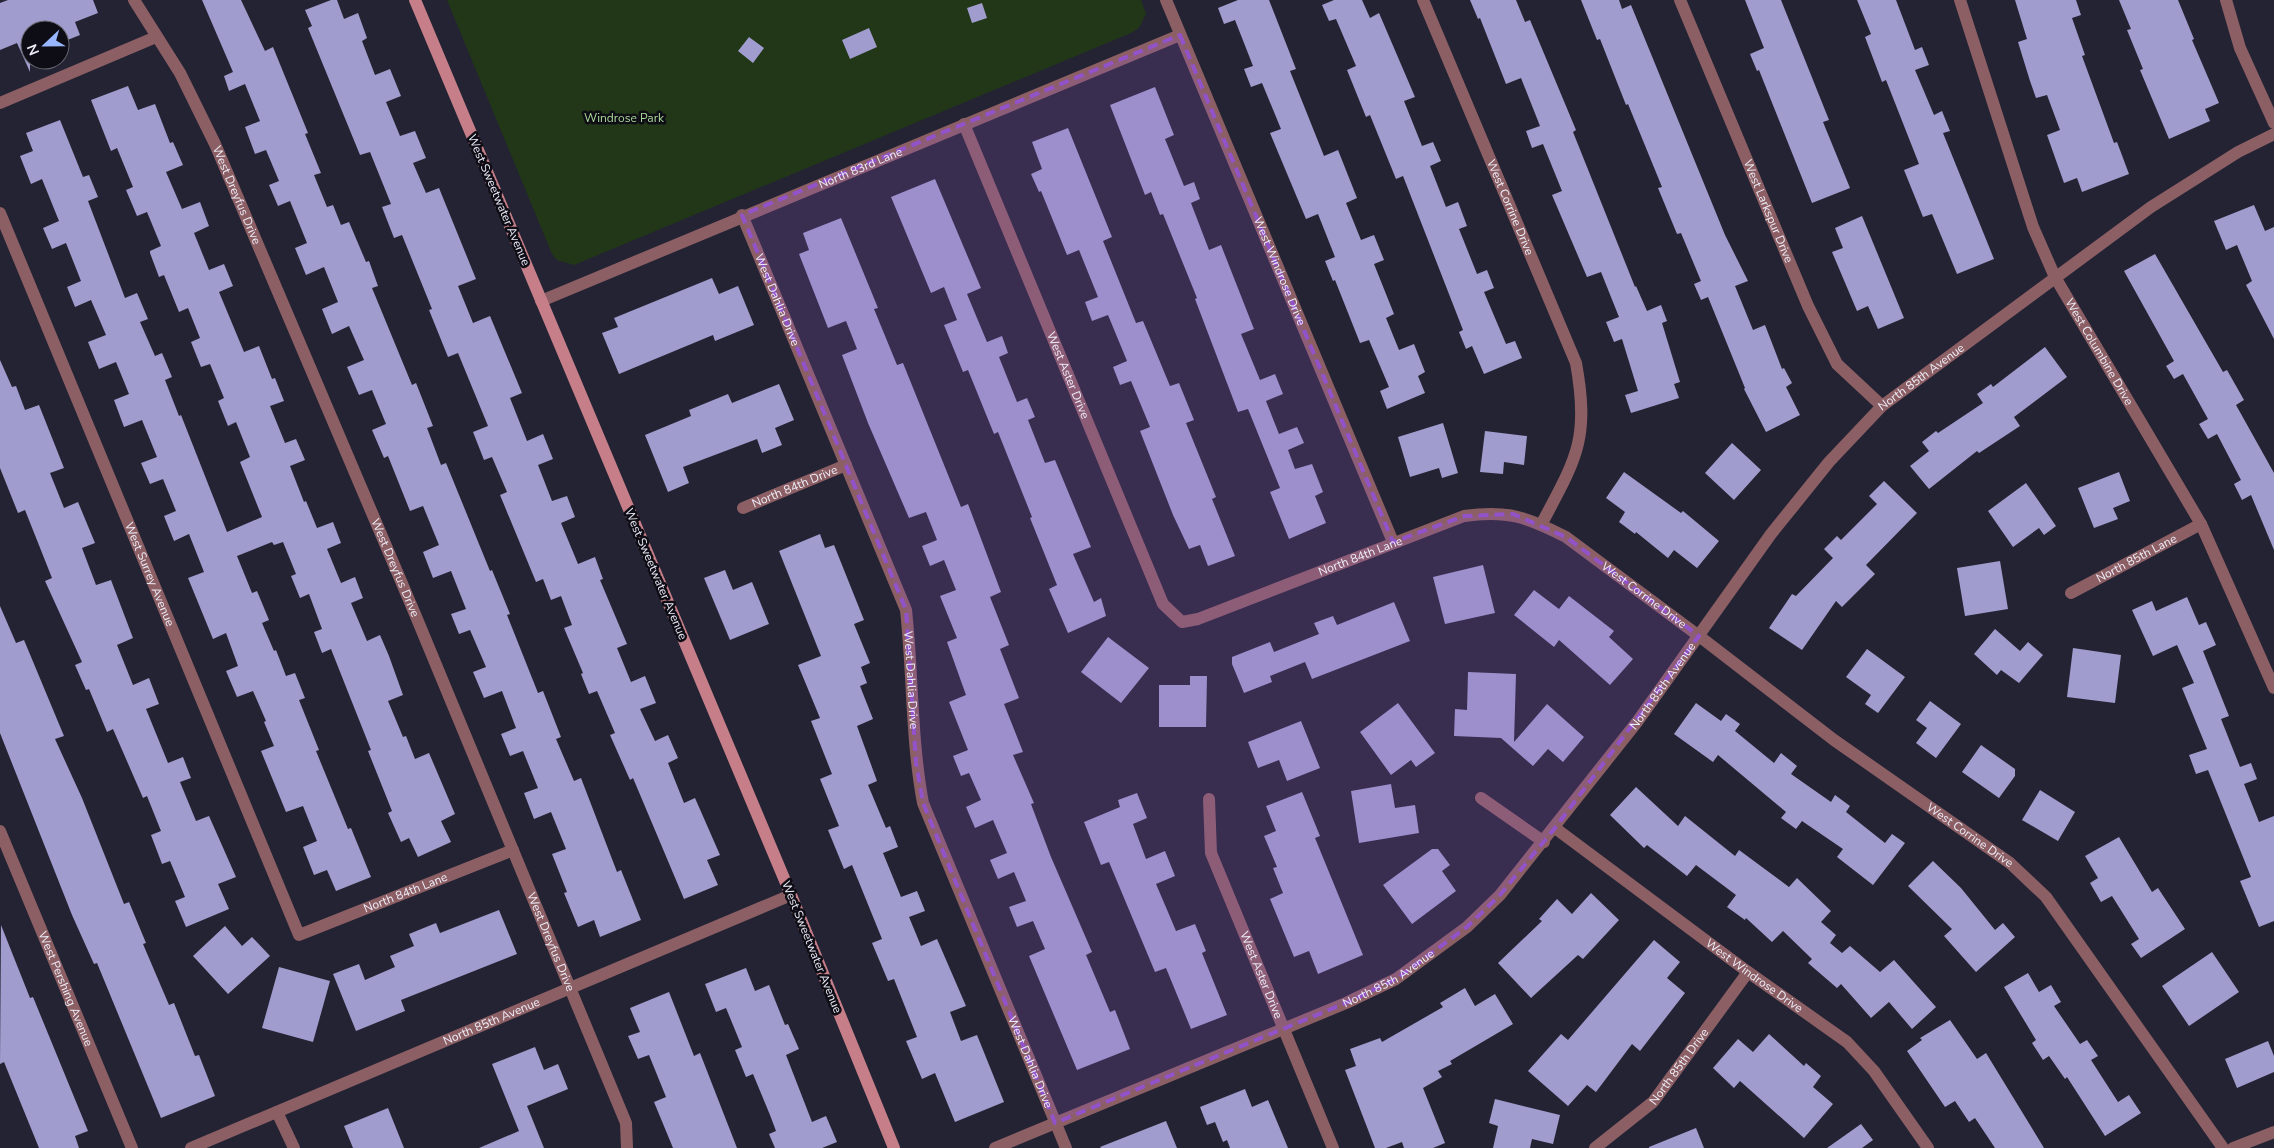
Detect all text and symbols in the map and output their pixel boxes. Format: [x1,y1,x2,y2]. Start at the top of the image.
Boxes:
north arrow [20,20,70,70]
text: N [23,41,44,58]
park label: Windrose Park [584,110,665,126]
street label: West Sweetwater Avenue [464,132,534,268]
street label: West Dreyfus Drive [209,143,265,247]
street label: North 83rd Lane [816,144,905,193]
street label: West Corrine Drive [1483,157,1538,258]
street label: West Larkspur Drive [1740,157,1797,265]
street label: West Windrose Drive [1250,214,1309,328]
street label: West Dahlia Drive [751,251,804,348]
street label: West Columbine Drive [2061,295,2137,408]
street label: West Aster Drive [1043,329,1093,421]
street label: North 85th Avenue [1875,340,1968,414]
street label: North 84th Drive [749,461,840,511]
street label: West Sweetwater Avenue [621,506,691,642]
street label: West Dreyfus Drive [367,516,423,620]
street label: West Surrey Avenue [121,520,178,629]
street label: North 85th Lane [2093,530,2179,586]
street label: North 84th Lane [1316,533,1405,580]
street label: West Corrine Drive [1598,558,1690,632]
street label: West Dahlia Drive [900,630,922,730]
street label: North 85th Avenue [1626,639,1699,733]
street label: West Corrine Drive [1924,799,2017,871]
street label: North 84th Lane [361,869,450,917]
street label: West Sweetwater Avenue [778,878,846,1016]
street label: West Dreyfus Drive [523,890,578,994]
street label: West Pershing Avenue [35,929,97,1049]
street label: West Aster Drive [1236,929,1287,1021]
street label: West Windrose Drive [1702,935,1806,1016]
street label: North 85th Avenue [1340,946,1438,1011]
street label: North 85th Avenue [440,994,542,1049]
street label: West Dahlia Drive [1004,1014,1057,1111]
street label: North 85th Drive [1646,1025,1712,1108]

